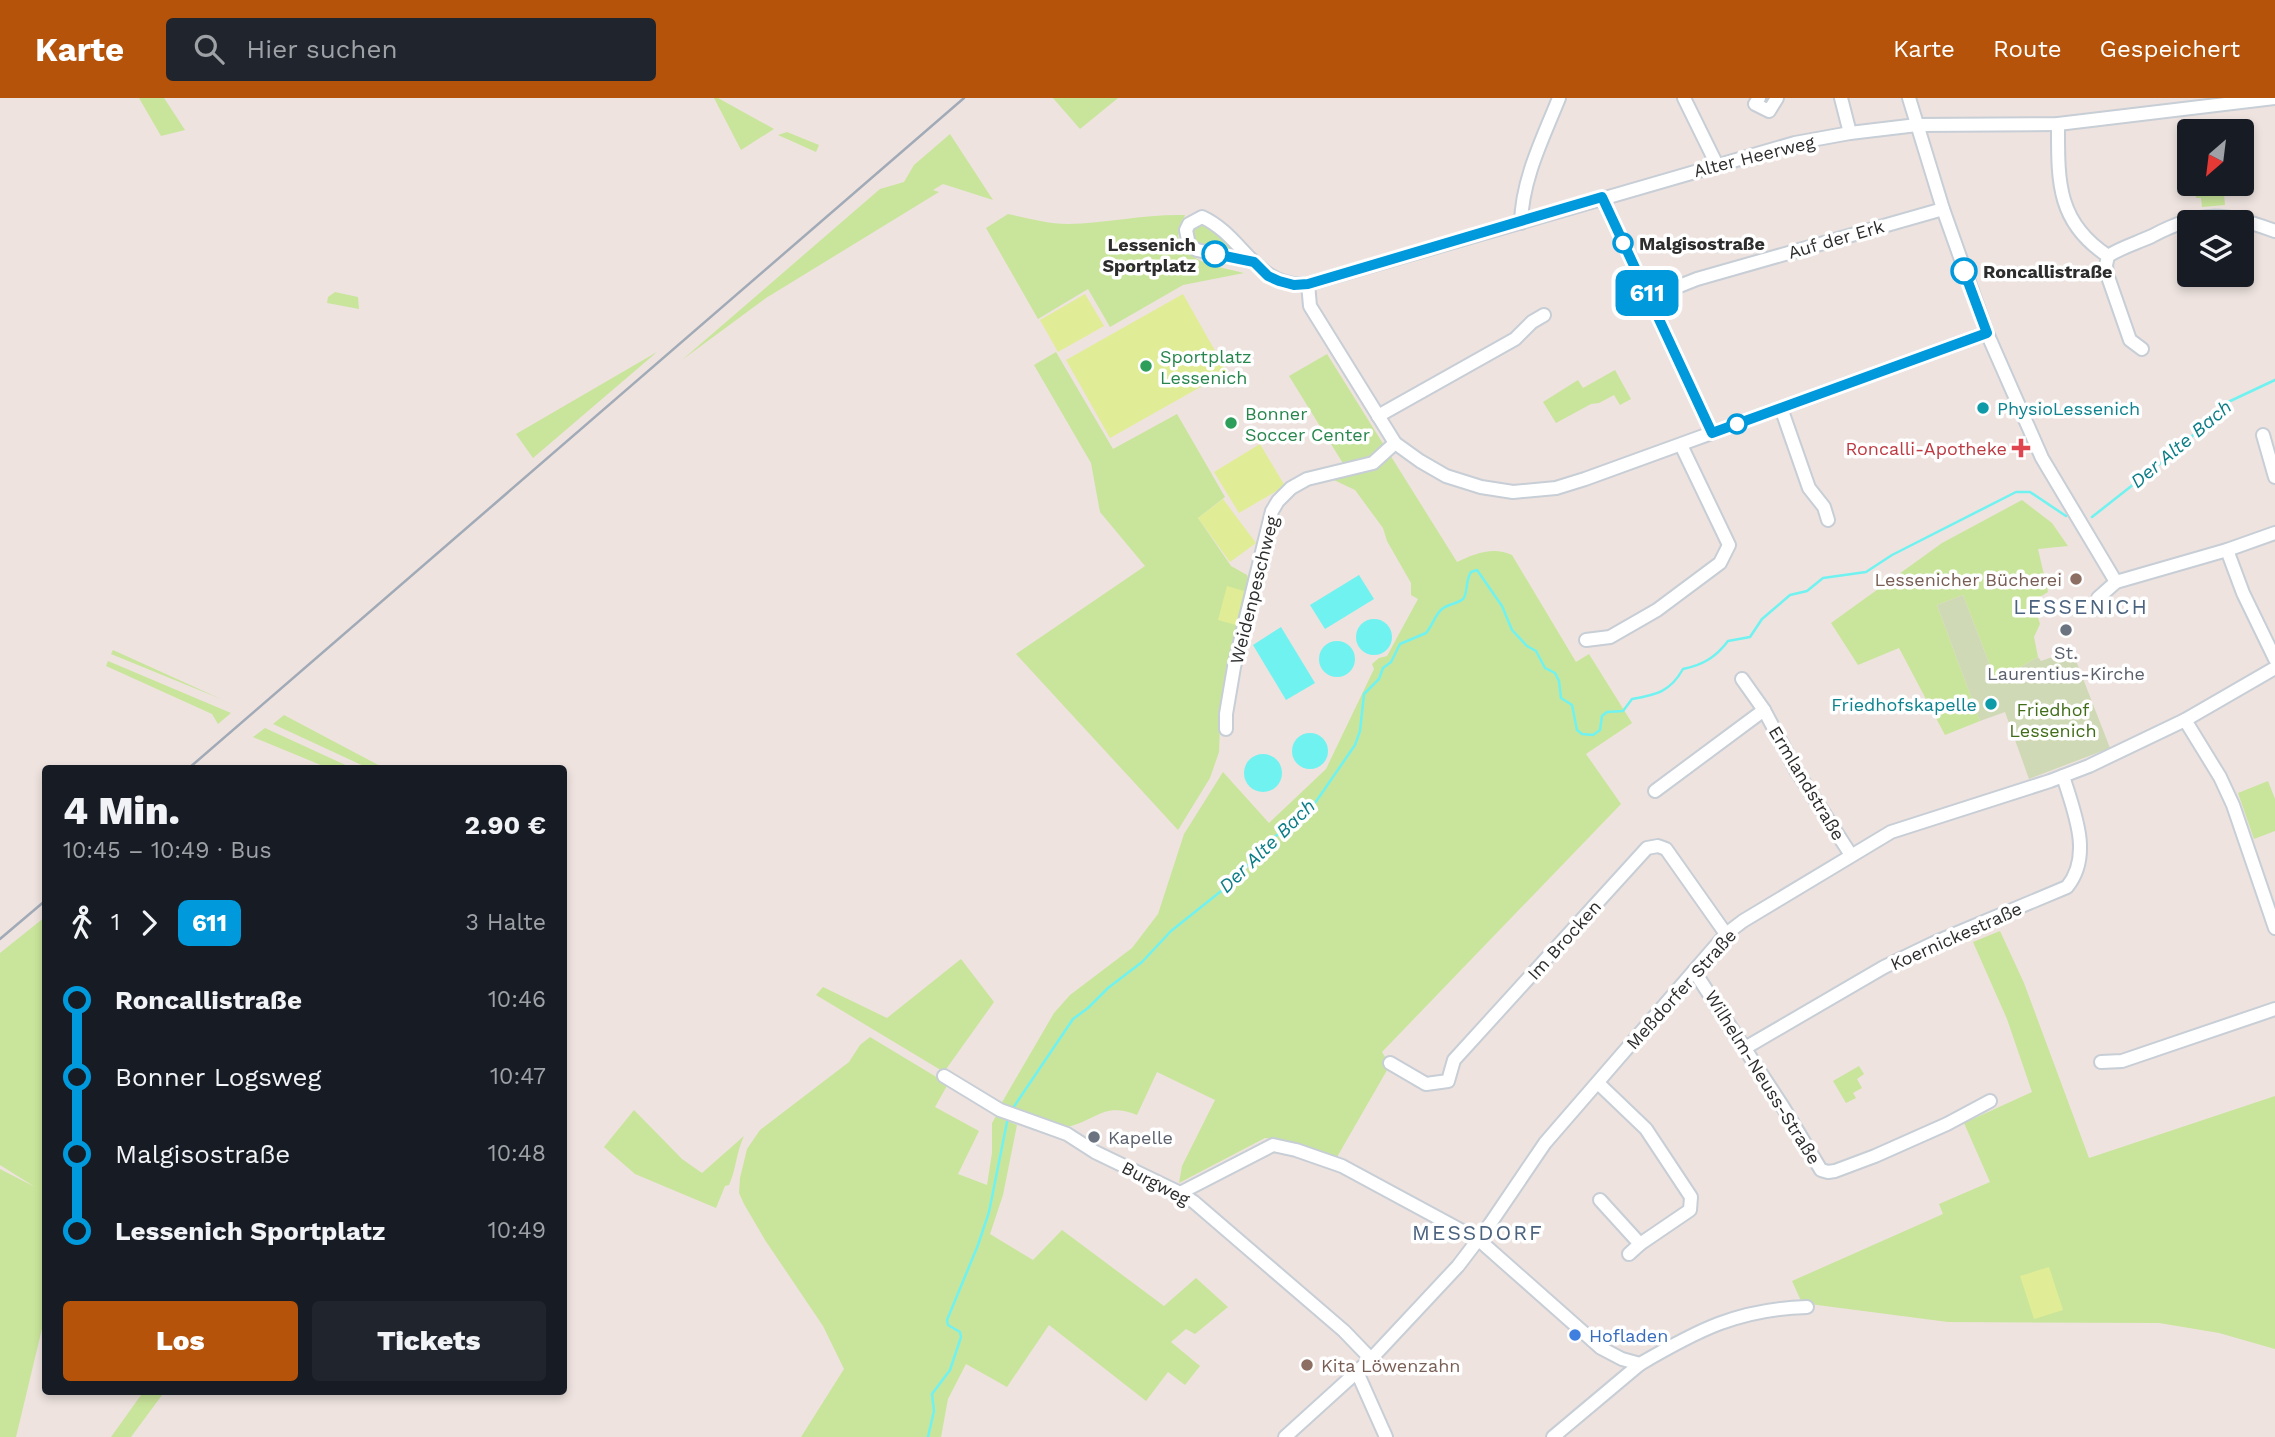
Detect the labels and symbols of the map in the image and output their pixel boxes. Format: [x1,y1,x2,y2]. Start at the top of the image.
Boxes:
north arrow [2177,119,2254,196]
street label: Alter Heerweg [1691,131,1817,181]
street label: Auf der Erk [1785,215,1887,263]
marker: Malgisostraße [1613,233,1633,253]
place label: Malgisostraße [1639,233,1765,254]
place label: Lessenich Sportplatz [1102,234,1196,276]
marker: Lessenich Sportplatz [1202,241,1228,267]
marker: Roncallistraße [1951,258,1977,284]
place label: Roncallistraße [1983,261,2112,282]
line badge: 611 [1607,270,1687,316]
place label: Sportplatz Lessenich [1160,346,1252,388]
marker: Sportplatz Lessenich [1138,358,1154,374]
water label: Der Alte Bach [2126,395,2236,493]
place label: PhysioLessenich [1997,398,2140,419]
marker: PhysioLessenich [1975,400,1991,416]
place label: Bonner Soccer Center [1245,403,1370,445]
unlabelled marker [1727,414,1747,434]
marker: Bonner Soccer Center [1223,415,1239,431]
place label: Roncalli-Apotheke [1845,438,2007,459]
marker: Roncalli-Apotheke [2013,440,2029,456]
street label: Weidenpeschweg [1225,513,1283,666]
place label: Lessenicher Bücherei [1874,569,2062,590]
marker: Lessenicher Bücherei [2068,571,2084,587]
district label: LESSENICH [2013,594,2149,619]
marker: St. Laurentius-Kirche [2058,622,2074,638]
place label: St. Laurentius-Kirche [1987,642,2145,684]
place label: Friedhofskapelle [1831,694,1977,715]
marker: Friedhofskapelle [1983,696,1999,712]
park label: Friedhof Lessenich [2009,699,2097,741]
street label: Ermlandstraße [1765,722,1849,844]
water label: Der Alte Bach [1214,794,1320,898]
street label: Im Brocken [1523,896,1605,984]
street label: Koernickestraße [1887,898,2025,974]
street label: Meßdorfer Straße [1622,925,1740,1053]
street label: Wilhelm-Neuss-Straße [1701,986,1825,1168]
place label: Kapelle [1108,1127,1173,1148]
marker: Kapelle [1086,1129,1102,1145]
street label: Burgweg [1118,1156,1194,1210]
district label: MESSDORF [1412,1220,1544,1245]
place label: Hofladen [1589,1325,1668,1346]
marker: Hofladen [1567,1327,1583,1343]
place label: Kita Löwenzahn [1321,1355,1460,1376]
marker: Kita Löwenzahn [1299,1357,1315,1373]

